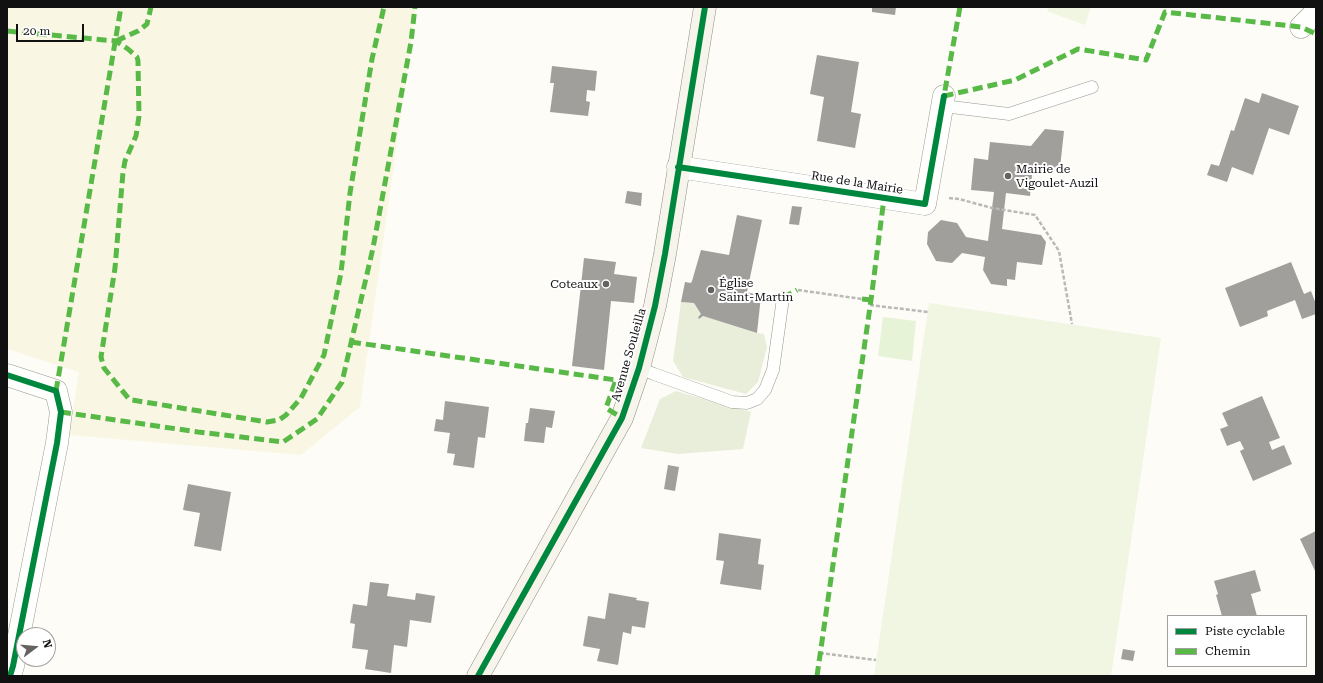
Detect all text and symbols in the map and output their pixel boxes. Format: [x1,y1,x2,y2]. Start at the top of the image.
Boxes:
scale bar [18,16,86,42]
text: 20 m [23,24,50,38]
place label: Mairie de Vigoulet-Auzil [1016,162,1098,190]
street label: Rue de la Mairie [810,169,904,197]
marker: Mairie de Vigoulet-Auzil [1003,171,1013,181]
place label: Église Saint-Martin [719,276,793,304]
place label: Coteaux [550,277,598,291]
marker: Coteaux [601,279,611,289]
marker: Église Saint-Martin [706,285,716,295]
street label: Avenue Souleilla [609,307,649,403]
legend [1167,615,1307,667]
text: Piste cyclable [1205,624,1285,638]
north arrow [16,627,56,667]
text: N [40,638,54,650]
text: Chemin [1205,644,1250,658]

